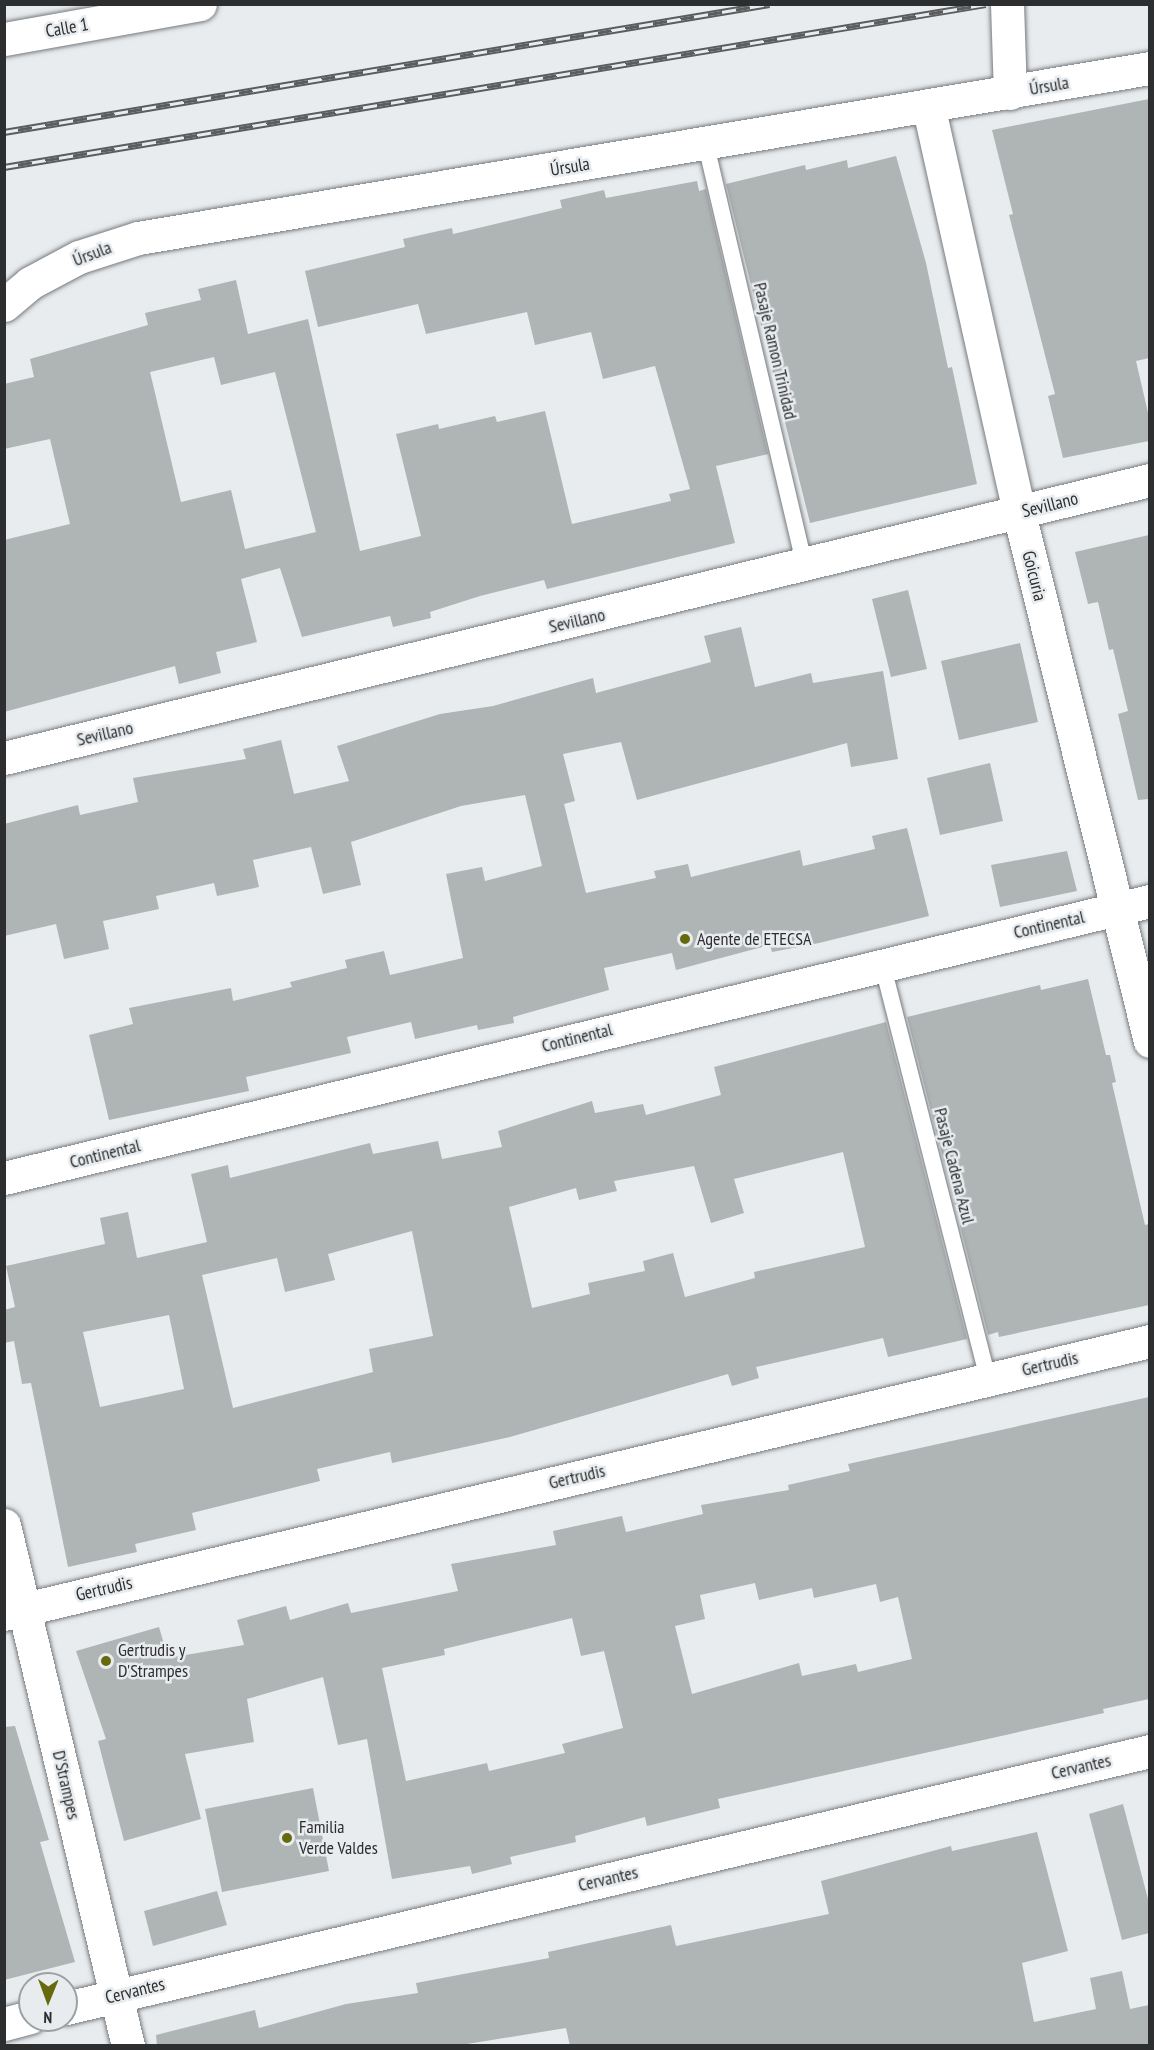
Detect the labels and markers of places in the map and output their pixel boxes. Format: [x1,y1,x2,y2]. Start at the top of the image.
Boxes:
place label: Agente de ETECSA [697,928,811,950]
marker: Agente de ETECSA [678,932,692,946]
place label: Gertrudis y D'Strampes [118,1640,188,1682]
marker: Gertrudis y D'Strampes [99,1654,113,1668]
place label: Familia Verde Valdes [299,1817,378,1860]
marker: Familia Verde Valdes [280,1831,294,1845]

